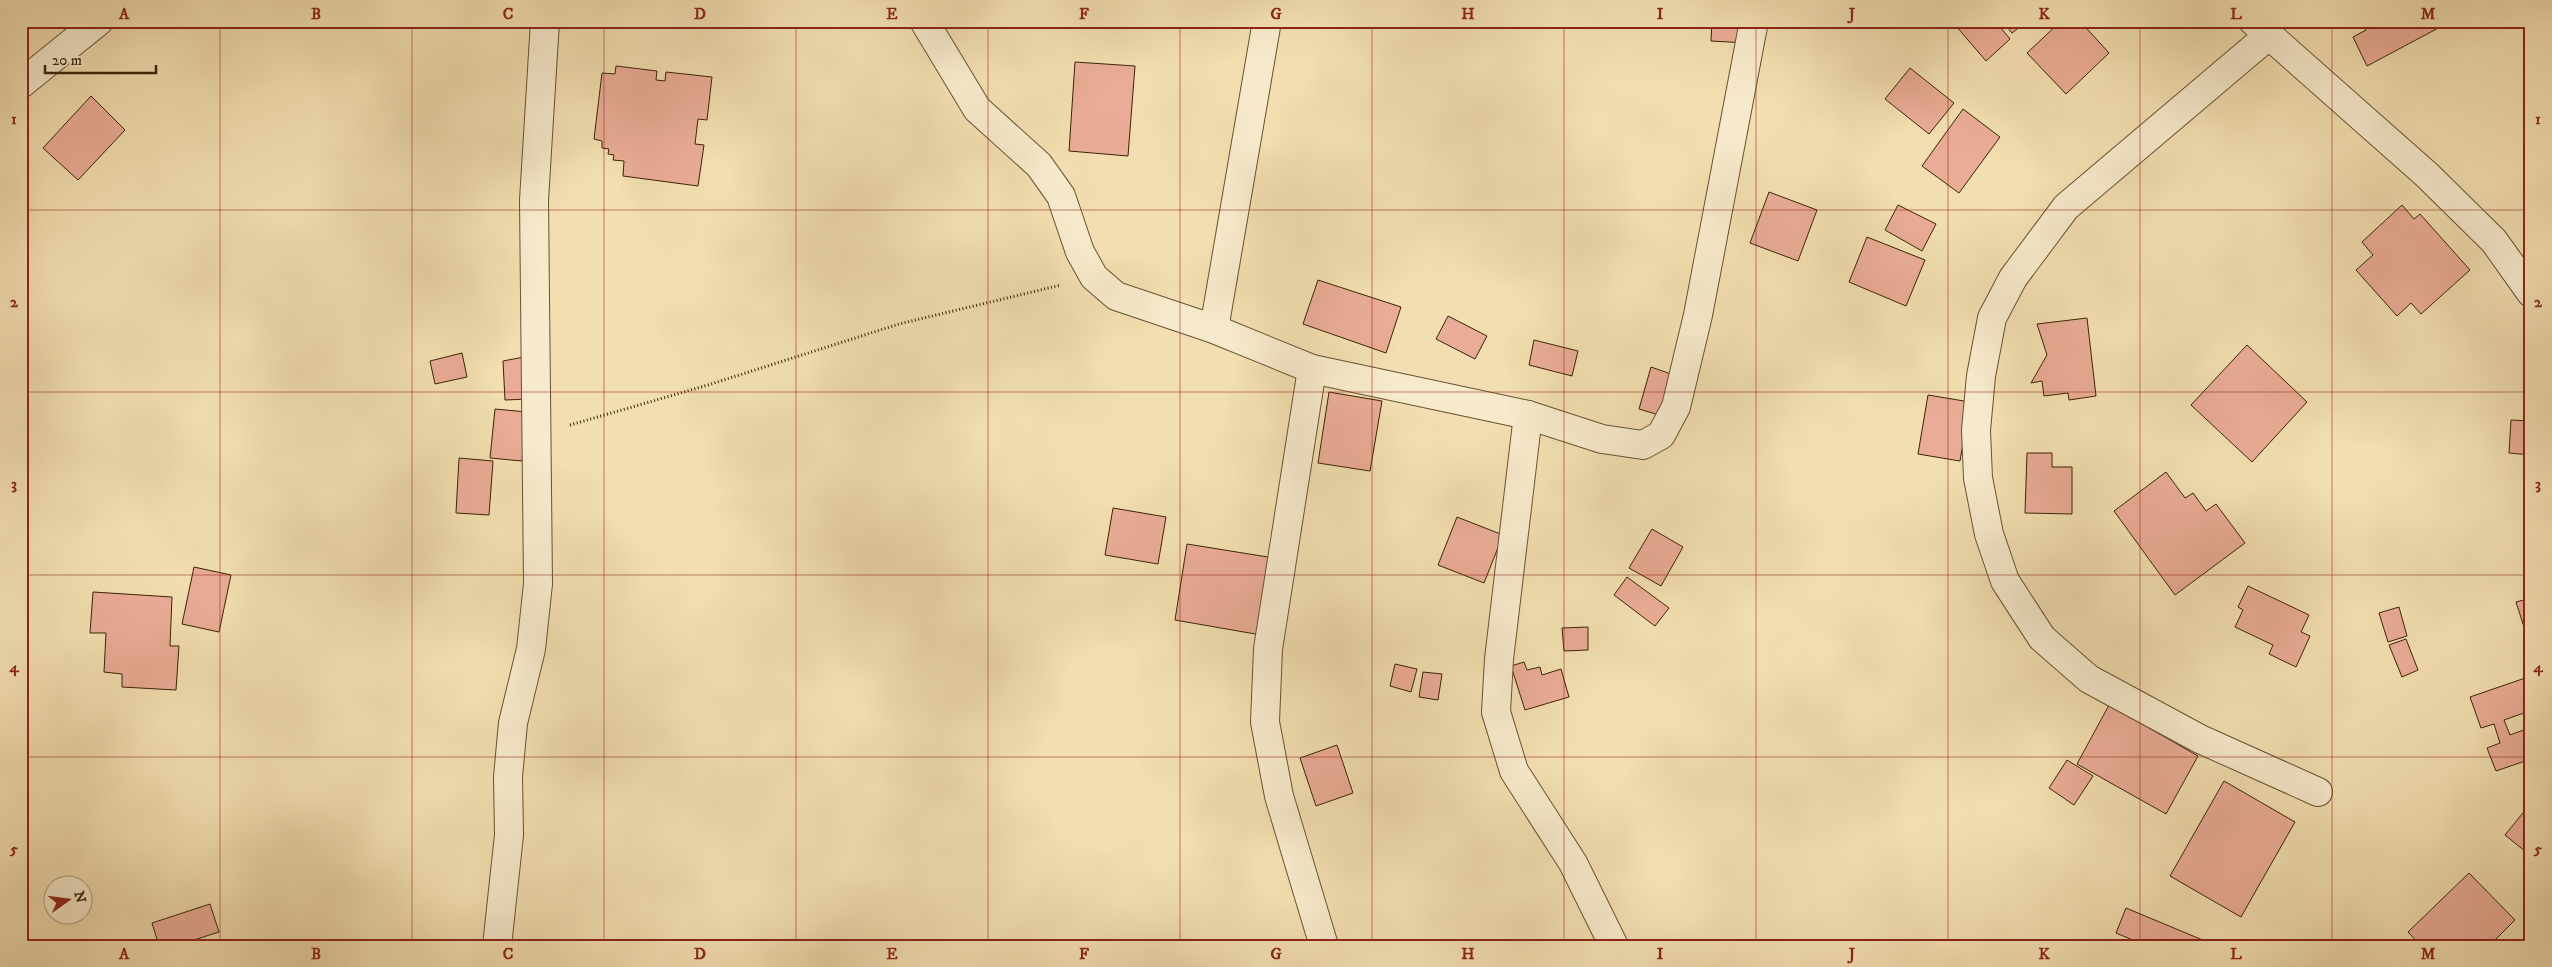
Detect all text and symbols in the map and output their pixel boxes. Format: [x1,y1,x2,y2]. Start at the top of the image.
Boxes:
text: A [118,4,130,24]
text: B [311,4,321,24]
text: C [503,4,513,24]
text: D [694,4,706,24]
text: E [886,4,898,24]
text: F [1079,4,1089,24]
text: G [1270,4,1282,24]
text: H [1461,4,1475,24]
text: I [1657,4,1664,24]
text: J [1847,4,1856,24]
text: K [2038,4,2050,24]
text: L [2230,4,2242,24]
text: M [2421,4,2436,24]
scale bar [45,42,156,74]
text: 20 m [52,51,82,70]
text: 1 [11,109,17,129]
text: 1 [2535,109,2541,129]
text: 2 [10,292,19,312]
text: 2 [2534,292,2543,312]
text: 3 [11,474,17,494]
text: 3 [2535,474,2541,494]
text: 4 [8,657,19,677]
text: 4 [2532,657,2543,677]
text: 5 [9,839,18,859]
text: 5 [2533,839,2542,859]
north arrow [42,874,92,924]
text: N [70,889,90,905]
text: A [118,944,130,964]
text: B [311,944,321,964]
text: C [503,944,513,964]
text: D [694,944,706,964]
text: E [886,944,898,964]
text: F [1079,944,1089,964]
text: G [1270,944,1282,964]
text: H [1461,944,1475,964]
text: I [1657,944,1664,964]
text: J [1847,944,1856,964]
text: K [2038,944,2050,964]
text: L [2230,944,2242,964]
text: M [2421,944,2436,964]

